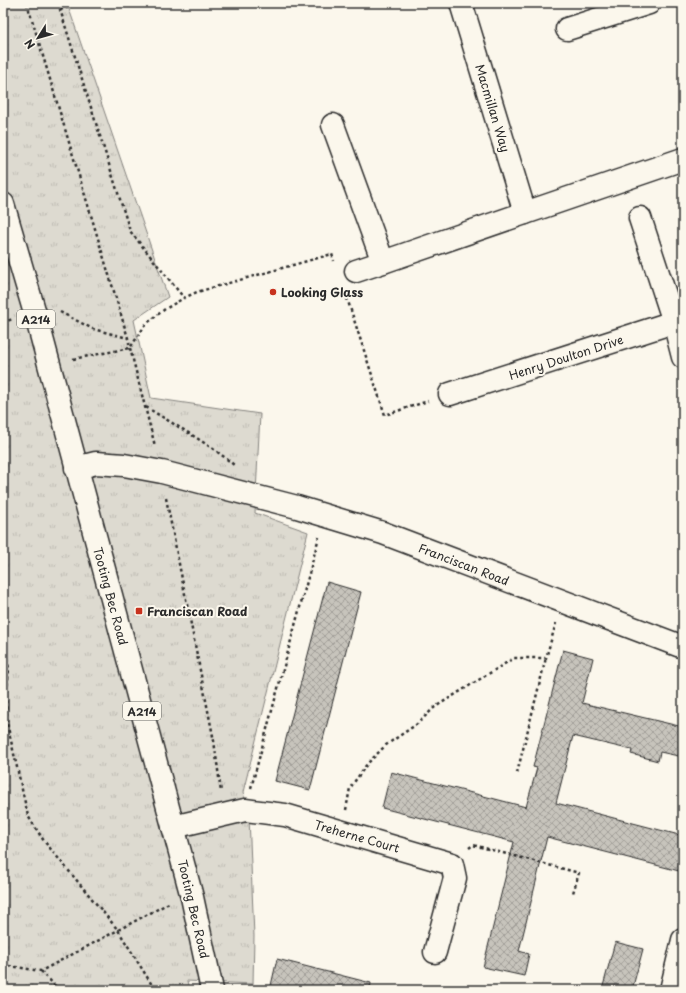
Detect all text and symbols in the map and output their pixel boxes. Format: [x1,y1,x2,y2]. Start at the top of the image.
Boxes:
north arrow [18,18,58,58]
text: N [20,35,39,53]
street label: Macmillan Way [471,62,515,154]
place label: Looking Glass [281,283,363,301]
marker: Looking Glass [268,287,278,297]
road number: A214 [17,310,55,328]
street label: Henry Doulton Drive [506,330,626,384]
street label: Franciscan Road [416,538,512,590]
street label: Tooting Bec Road [89,545,133,647]
place label: Franciscan Road [147,602,247,620]
marker: Franciscan Road [134,606,144,616]
road number: A214 [123,702,161,720]
street label: Treherne Court [312,815,402,857]
street label: Tooting Bec Road [174,858,214,960]

